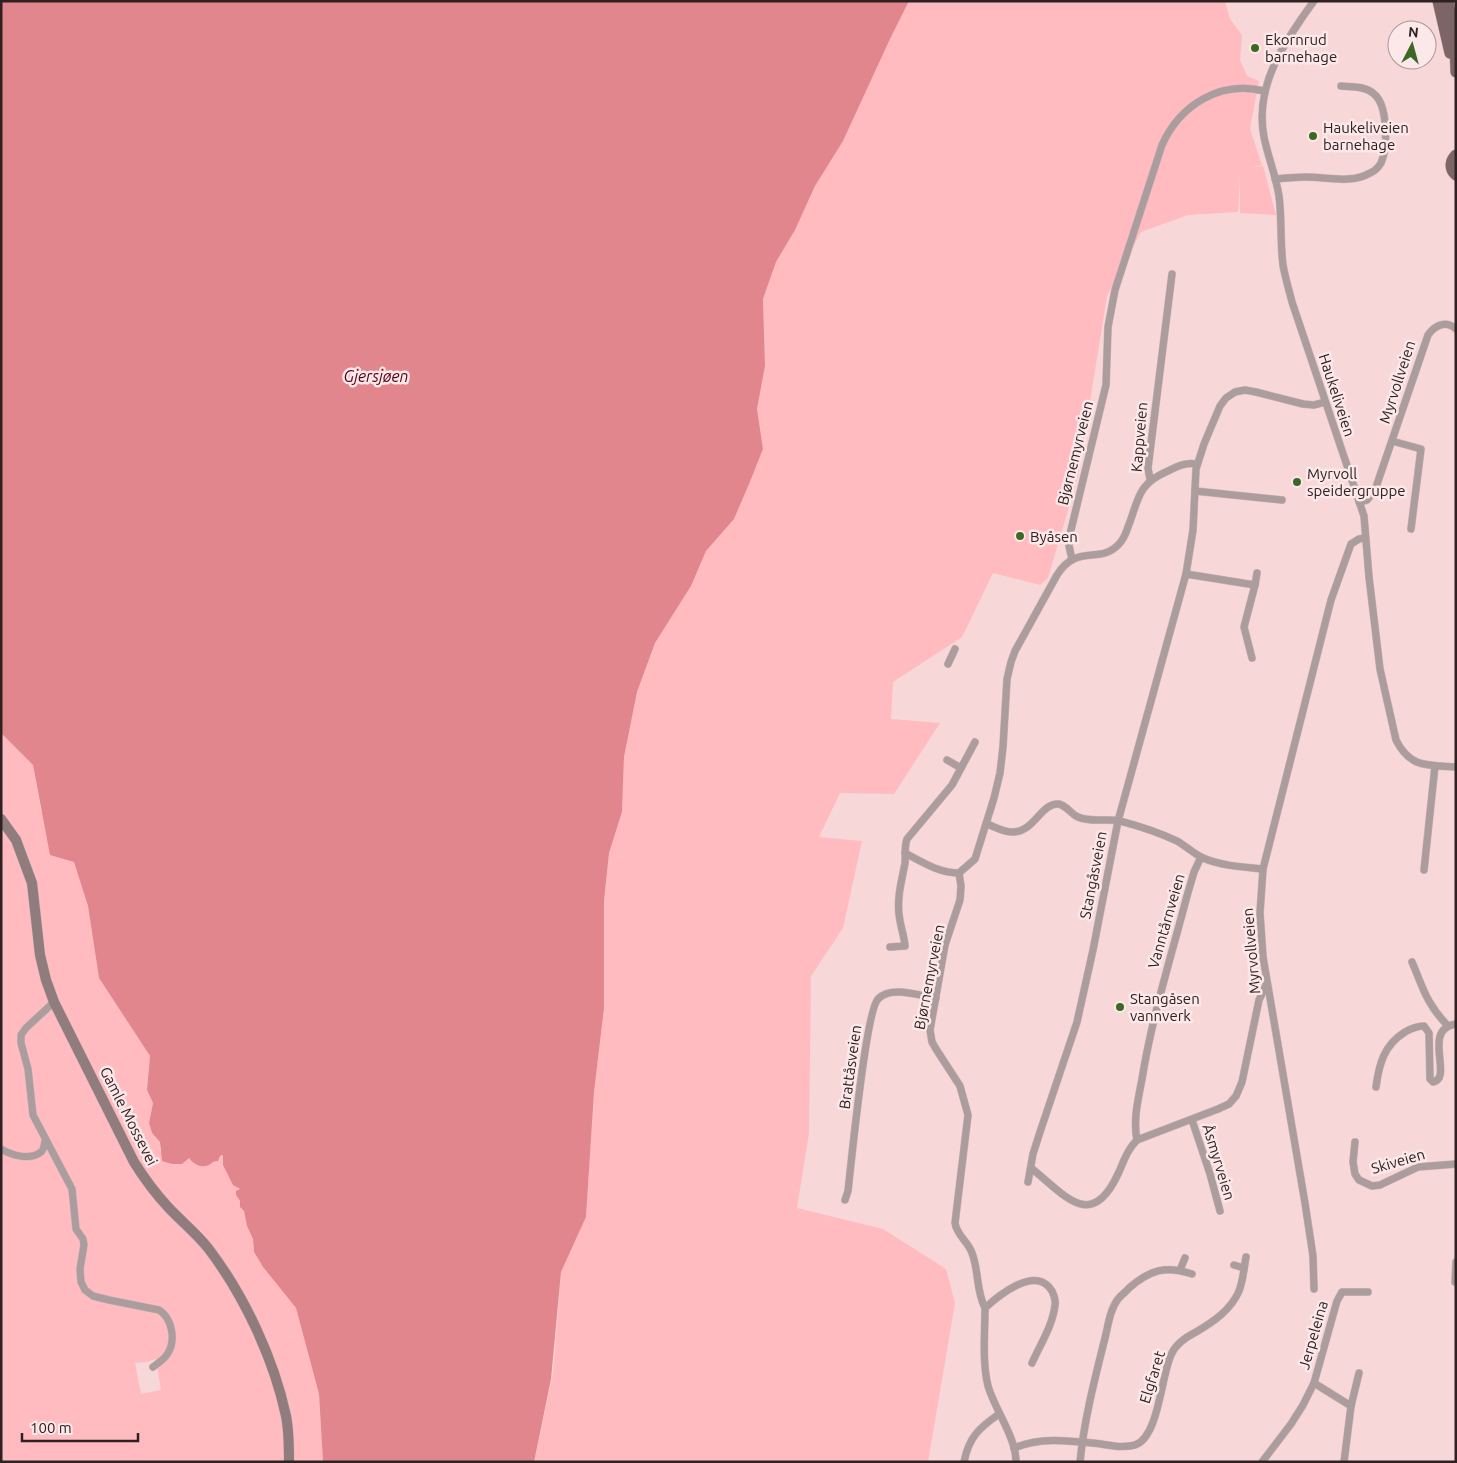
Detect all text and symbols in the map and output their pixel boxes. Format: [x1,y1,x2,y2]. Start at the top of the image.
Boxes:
north arrow [1387,20,1437,70]
text: N [1407,24,1419,41]
place label: Ekornrud barnehage [1265,31,1337,65]
marker: Ekornrud barnehage [1249,42,1261,54]
place label: Haukeliveien barnehage [1323,119,1409,153]
marker: Haukeliveien barnehage [1307,130,1319,142]
street label: Myrvollveien [1376,338,1418,426]
street label: Haukeliveien [1316,352,1358,438]
water label: Gjersjøen [343,367,409,385]
street label: Bjørnemyrveien [1054,399,1096,507]
street label: Kappveien [1127,401,1151,473]
place label: Myrvoll speidergruppe [1307,465,1406,499]
marker: Myrvoll speidergruppe [1291,476,1303,488]
place label: Byåsen [1030,528,1078,545]
marker: Byåsen [1014,530,1026,542]
street label: Stangåsveien [1076,830,1110,920]
street label: Vanntårnveien [1144,872,1188,970]
street label: Myrvollveien [1239,907,1263,995]
street label: Bjørnemyrveien [910,923,948,1031]
place label: Stangåsen vannverk [1130,990,1200,1024]
marker: Stangåsen vannverk [1114,1001,1126,1013]
street label: Brattåsveien [836,1024,864,1110]
street label: Gamle Mossevei [97,1064,161,1168]
street label: Åsmyrveien [1199,1122,1239,1202]
street label: Skiveien [1369,1145,1427,1177]
street label: Jerpeleina [1295,1299,1331,1371]
street label: Elgfaret [1136,1348,1168,1405]
scale bar [22,1410,139,1442]
text: 100 m [30,1419,72,1436]

